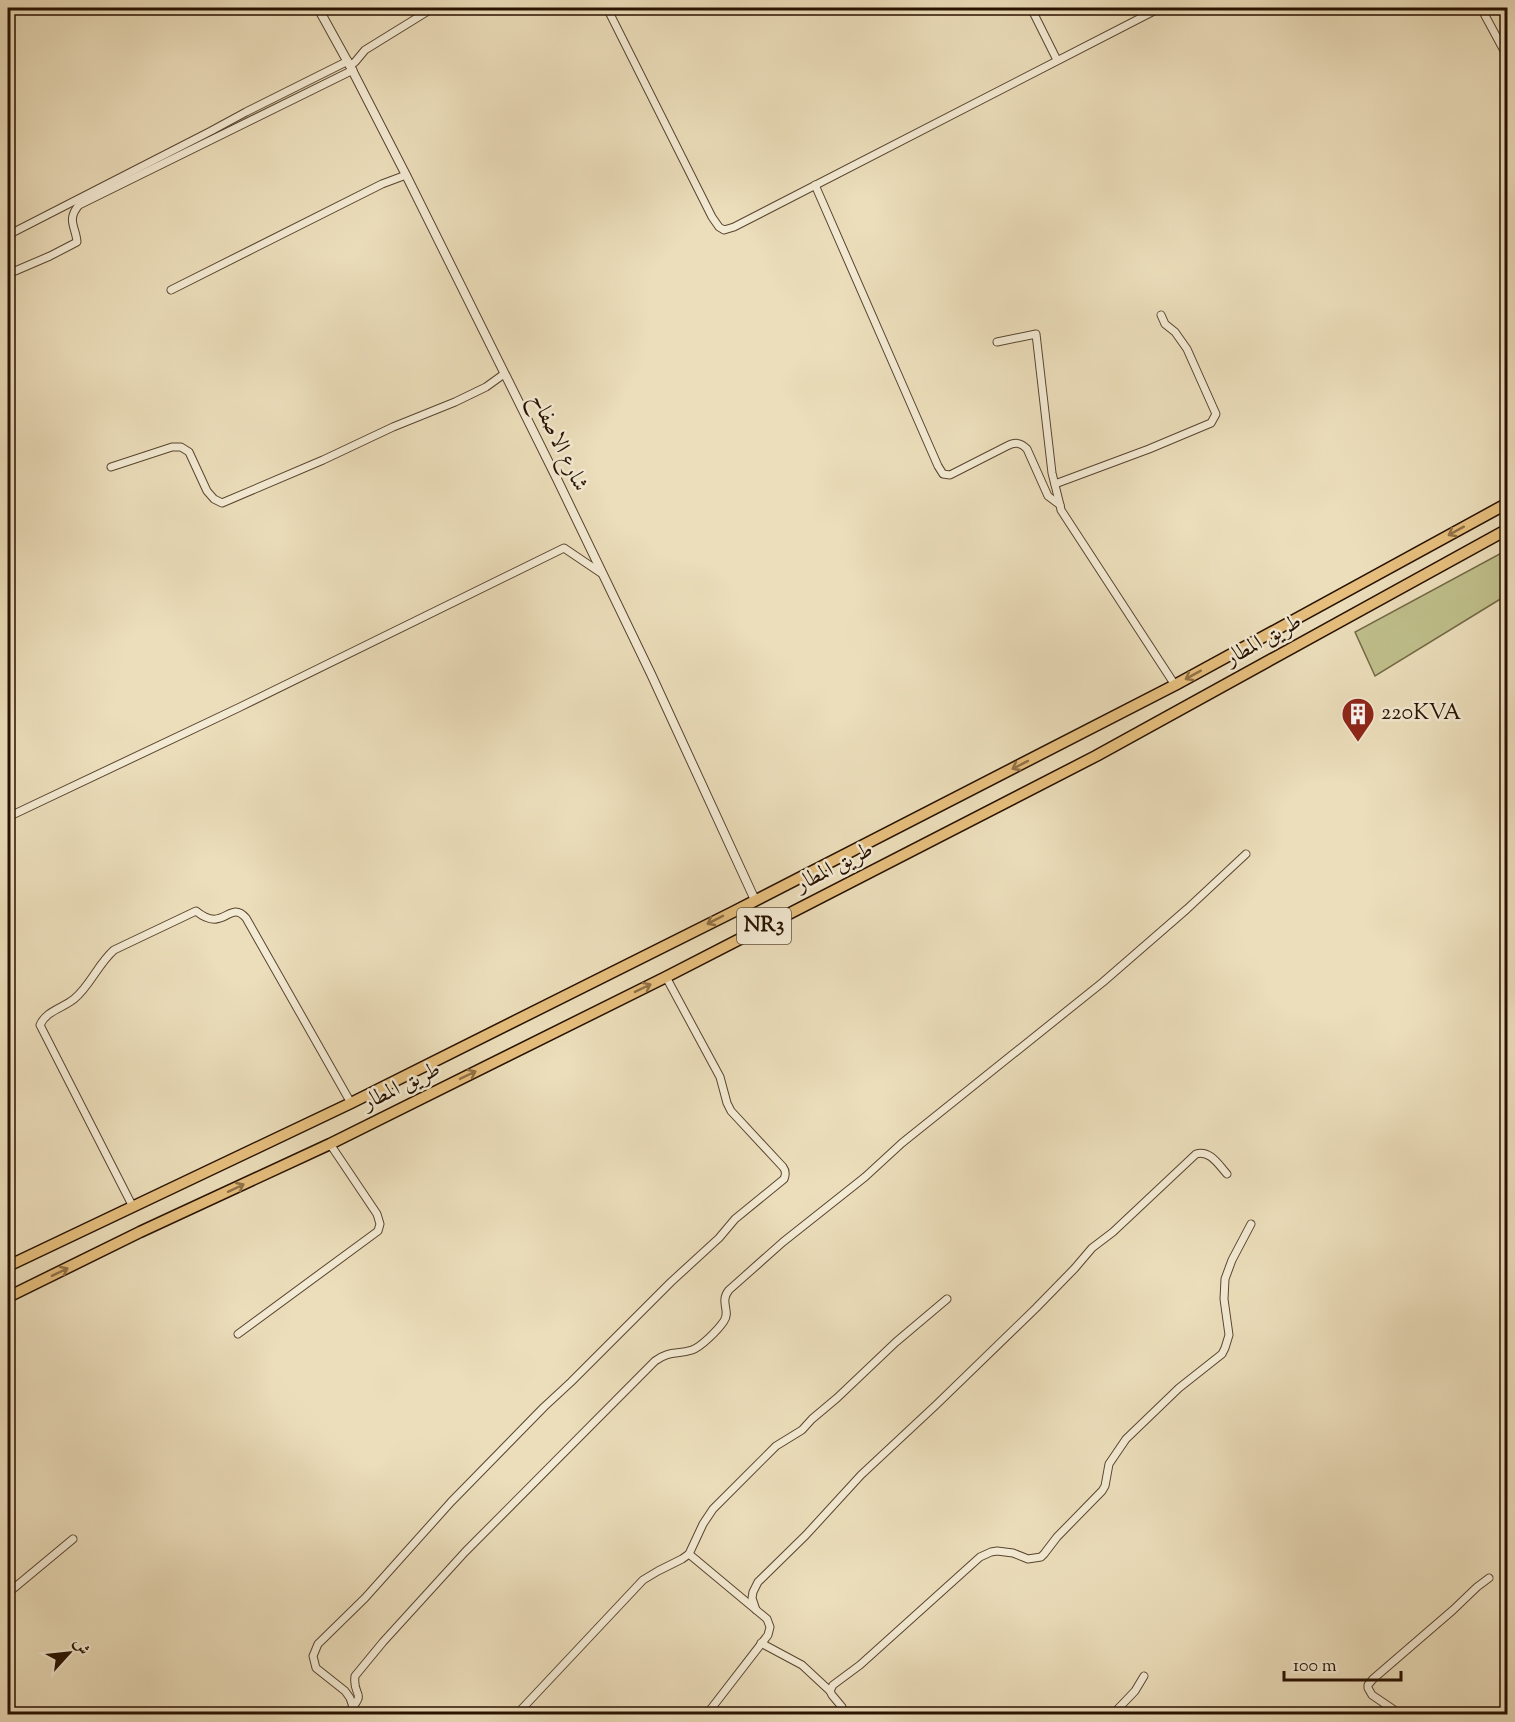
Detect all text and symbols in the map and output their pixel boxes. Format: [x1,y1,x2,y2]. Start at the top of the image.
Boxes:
street label: شارع الاصفاح [520,389,595,498]
one-way arrow [1448,526,1466,537]
street label: طريق المطار [1218,607,1308,676]
one-way arrow [1185,669,1202,681]
building icon: 220KVA [1340,696,1376,743]
place label: 220KVA [1381,698,1461,730]
one-way arrow [1012,759,1029,771]
street label: طريق المطار [789,835,879,902]
road number: NR3 [737,908,791,944]
one-way arrow [707,915,725,927]
one-way arrow [633,982,651,994]
street label: طريق المطار [356,1054,447,1121]
one-way arrow [459,1069,477,1081]
one-way arrow [227,1181,245,1192]
one-way arrow [51,1265,69,1277]
north arrow [39,1623,99,1683]
text: ش [66,1635,94,1660]
scale bar [1284,1644,1401,1682]
text: 100 m [1293,1654,1337,1680]

